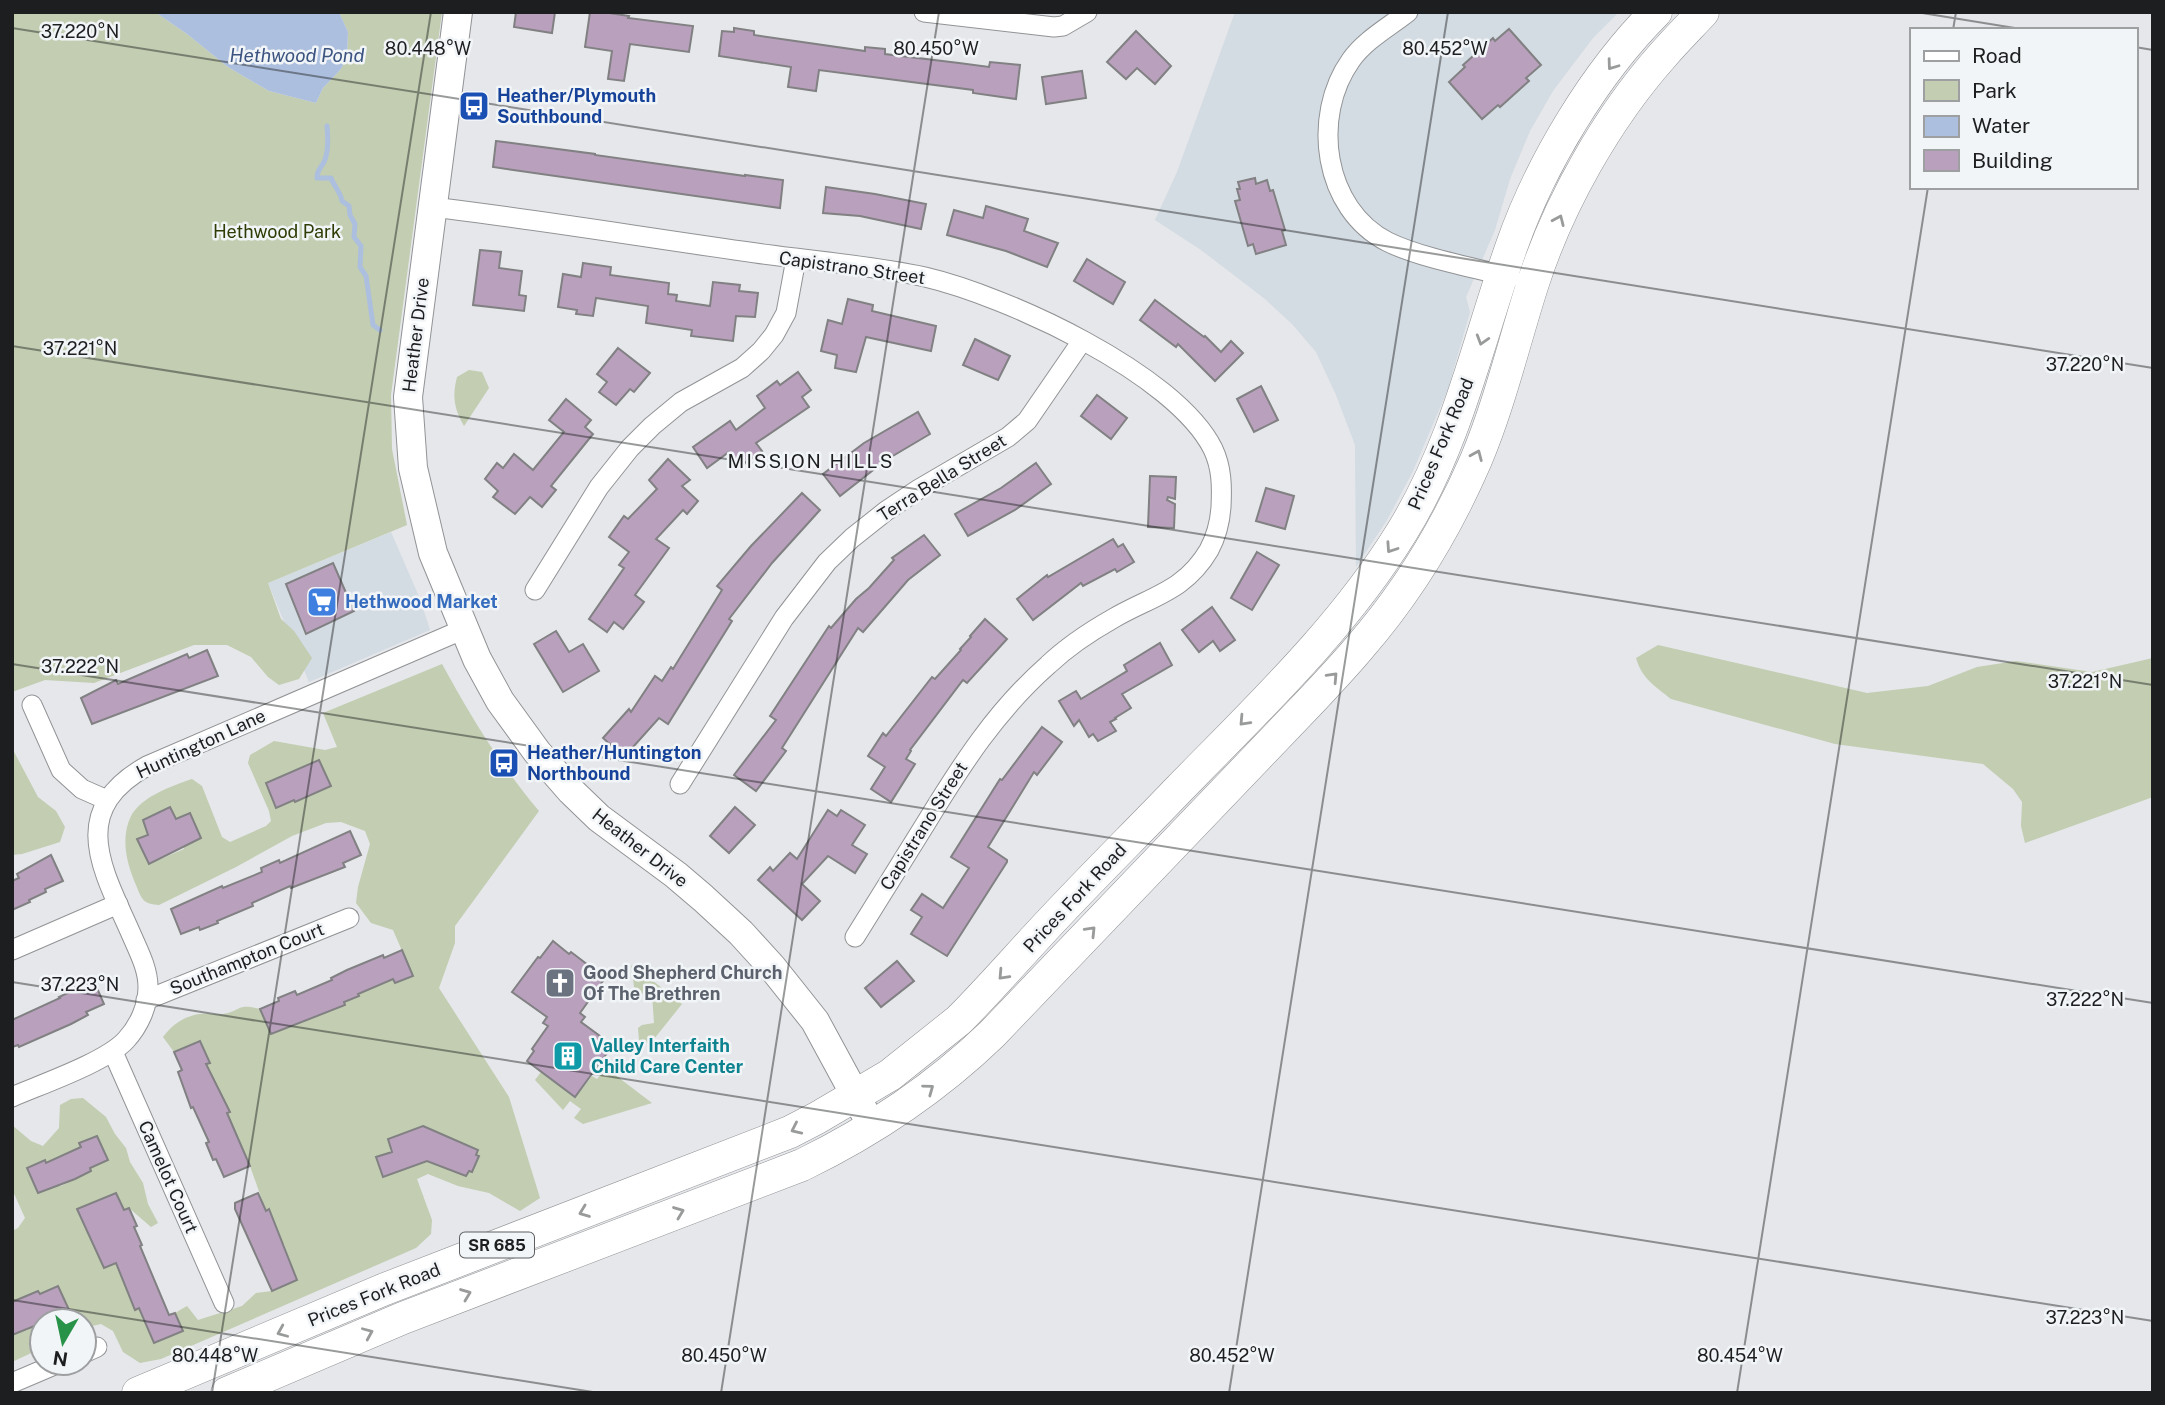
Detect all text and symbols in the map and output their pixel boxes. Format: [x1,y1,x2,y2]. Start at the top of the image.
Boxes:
text: 37.220°N [41,21,119,42]
legend [1910,28,2137,189]
text: 80.448°W [385,38,471,59]
text: 80.450°W [893,38,979,59]
text: 80.452°W [1402,38,1488,59]
text: Road [1972,43,2022,68]
water label: Hethwood Pond [230,44,364,66]
one-way arrow [1608,57,1620,69]
text: Park [1972,78,2017,103]
place label: Heather/Plymouth Southbound [497,85,656,127]
bus stop icon: Heather/Plymouth Southbound [457,89,491,123]
text: Water [1972,113,2030,138]
text: Building [1972,148,2053,173]
one-way arrow [1551,215,1565,227]
park label: Hethwood Park [213,221,341,242]
street label: Capistrano Street [778,247,927,288]
street label: Heather Drive [398,276,433,393]
one-way arrow [1475,334,1490,346]
text: 37.221°N [43,338,117,359]
text: 37.220°N [2046,354,2124,375]
street label: Prices Fork Road [1403,375,1478,513]
street label: Terra Bella Street [874,430,1010,526]
district label: MISSION HILLS [728,450,894,472]
one-way arrow [1469,450,1483,462]
one-way arrow [1387,540,1400,553]
supermarket icon: Hethwood Market [305,585,339,619]
place label: Hethwood Market [345,591,498,612]
text: 37.222°N [41,656,119,677]
text: 37.221°N [2048,671,2122,692]
one-way arrow [1324,672,1337,685]
street label: Huntington Lane [133,704,269,783]
one-way arrow [1240,713,1253,726]
place label: Heather/Huntington Northbound [527,742,701,784]
bus stop icon: Heather/Huntington Northbound [487,746,521,780]
street label: Capistrano Street [876,758,972,894]
street label: Heather Drive [588,804,692,891]
street label: Prices Fork Road [1019,839,1130,956]
street label: Southampton Court [167,918,327,999]
one-way arrow [1083,926,1096,939]
place label: Good Shepherd Church Of The Brethren [583,962,782,1004]
church icon: Good Shepherd Church Of The Brethren [543,966,577,1000]
one-way arrow [999,967,1011,980]
text: 37.223°N [41,974,119,995]
text: 37.222°N [2046,989,2124,1010]
place label: Valley Interfaith Child Care Center [591,1035,744,1077]
building icon: Valley Interfaith Child Care Center [551,1039,585,1073]
one-way arrow [921,1085,934,1097]
street label: Camelot Court [134,1117,203,1236]
one-way arrow [790,1121,803,1135]
one-way arrow [578,1203,590,1217]
one-way arrow [672,1207,684,1221]
road number: SR 685 [460,1232,534,1258]
street label: Prices Fork Road [305,1258,443,1331]
one-way arrow [460,1288,472,1302]
north arrow [28,1307,98,1377]
text: 37.223°N [2046,1307,2124,1328]
one-way arrow [276,1324,288,1338]
one-way arrow [362,1327,374,1341]
text: 80.448°W [172,1345,258,1366]
text: 80.450°W [681,1345,767,1366]
text: 80.452°W [1189,1345,1275,1366]
text: 80.454°W [1697,1345,1783,1366]
text: N [51,1347,69,1371]

